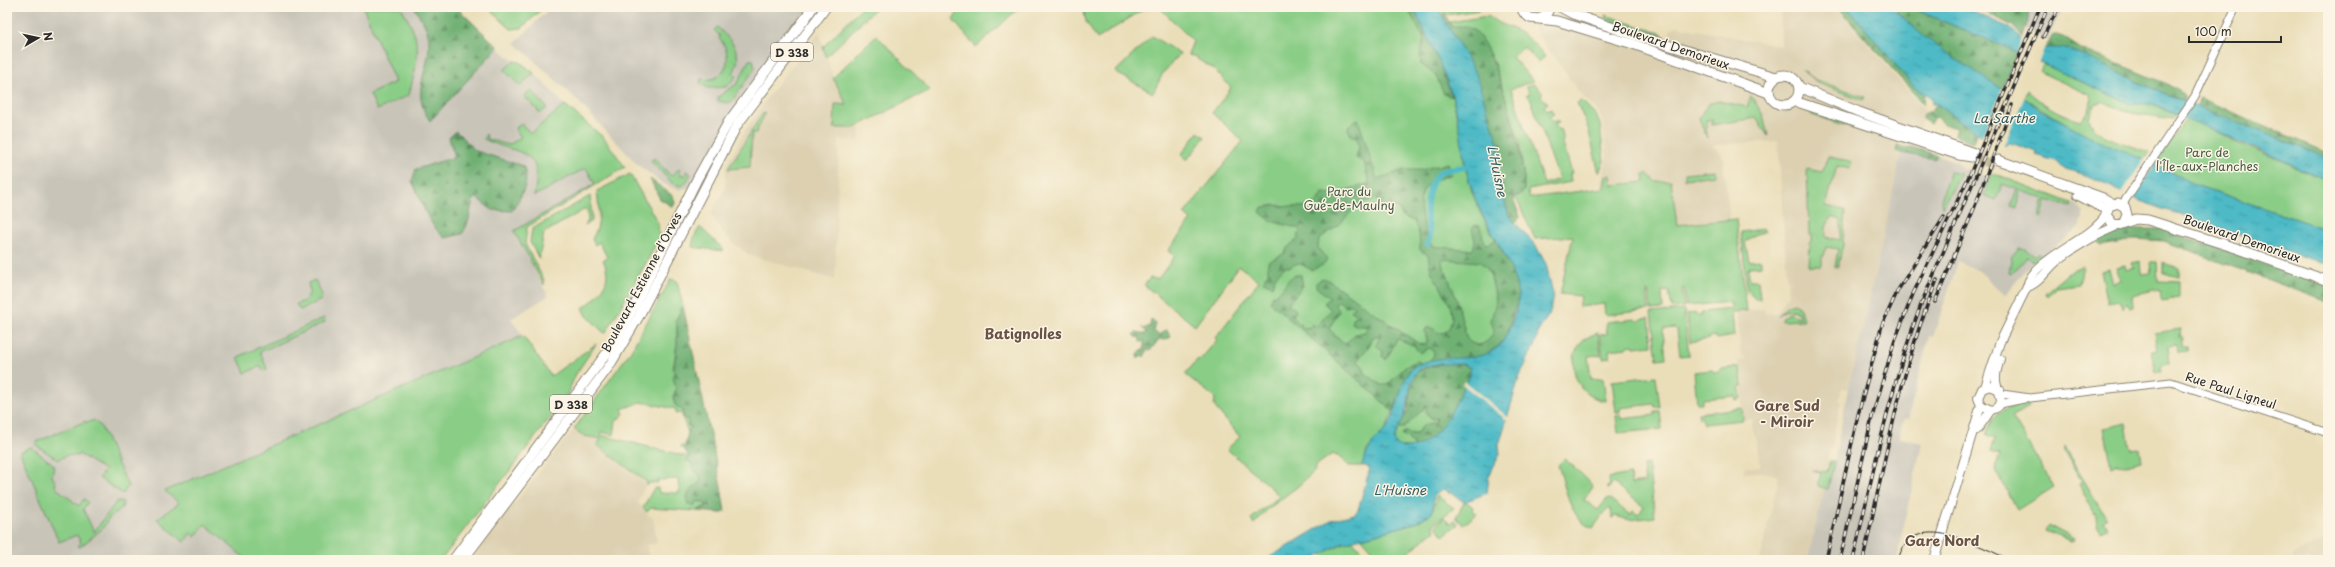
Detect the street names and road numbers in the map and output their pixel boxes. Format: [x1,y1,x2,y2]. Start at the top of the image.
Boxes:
street label: Boulevard Demorieux [1610,17,1732,73]
road number: D 338 [771,43,813,61]
street label: Boulevard Estienne d'Orves [596,208,686,355]
street label: Boulevard Demorieux [2181,210,2303,266]
street label: Rue Paul Ligneul [2183,367,2279,413]
road number: D 338 [550,395,592,413]

